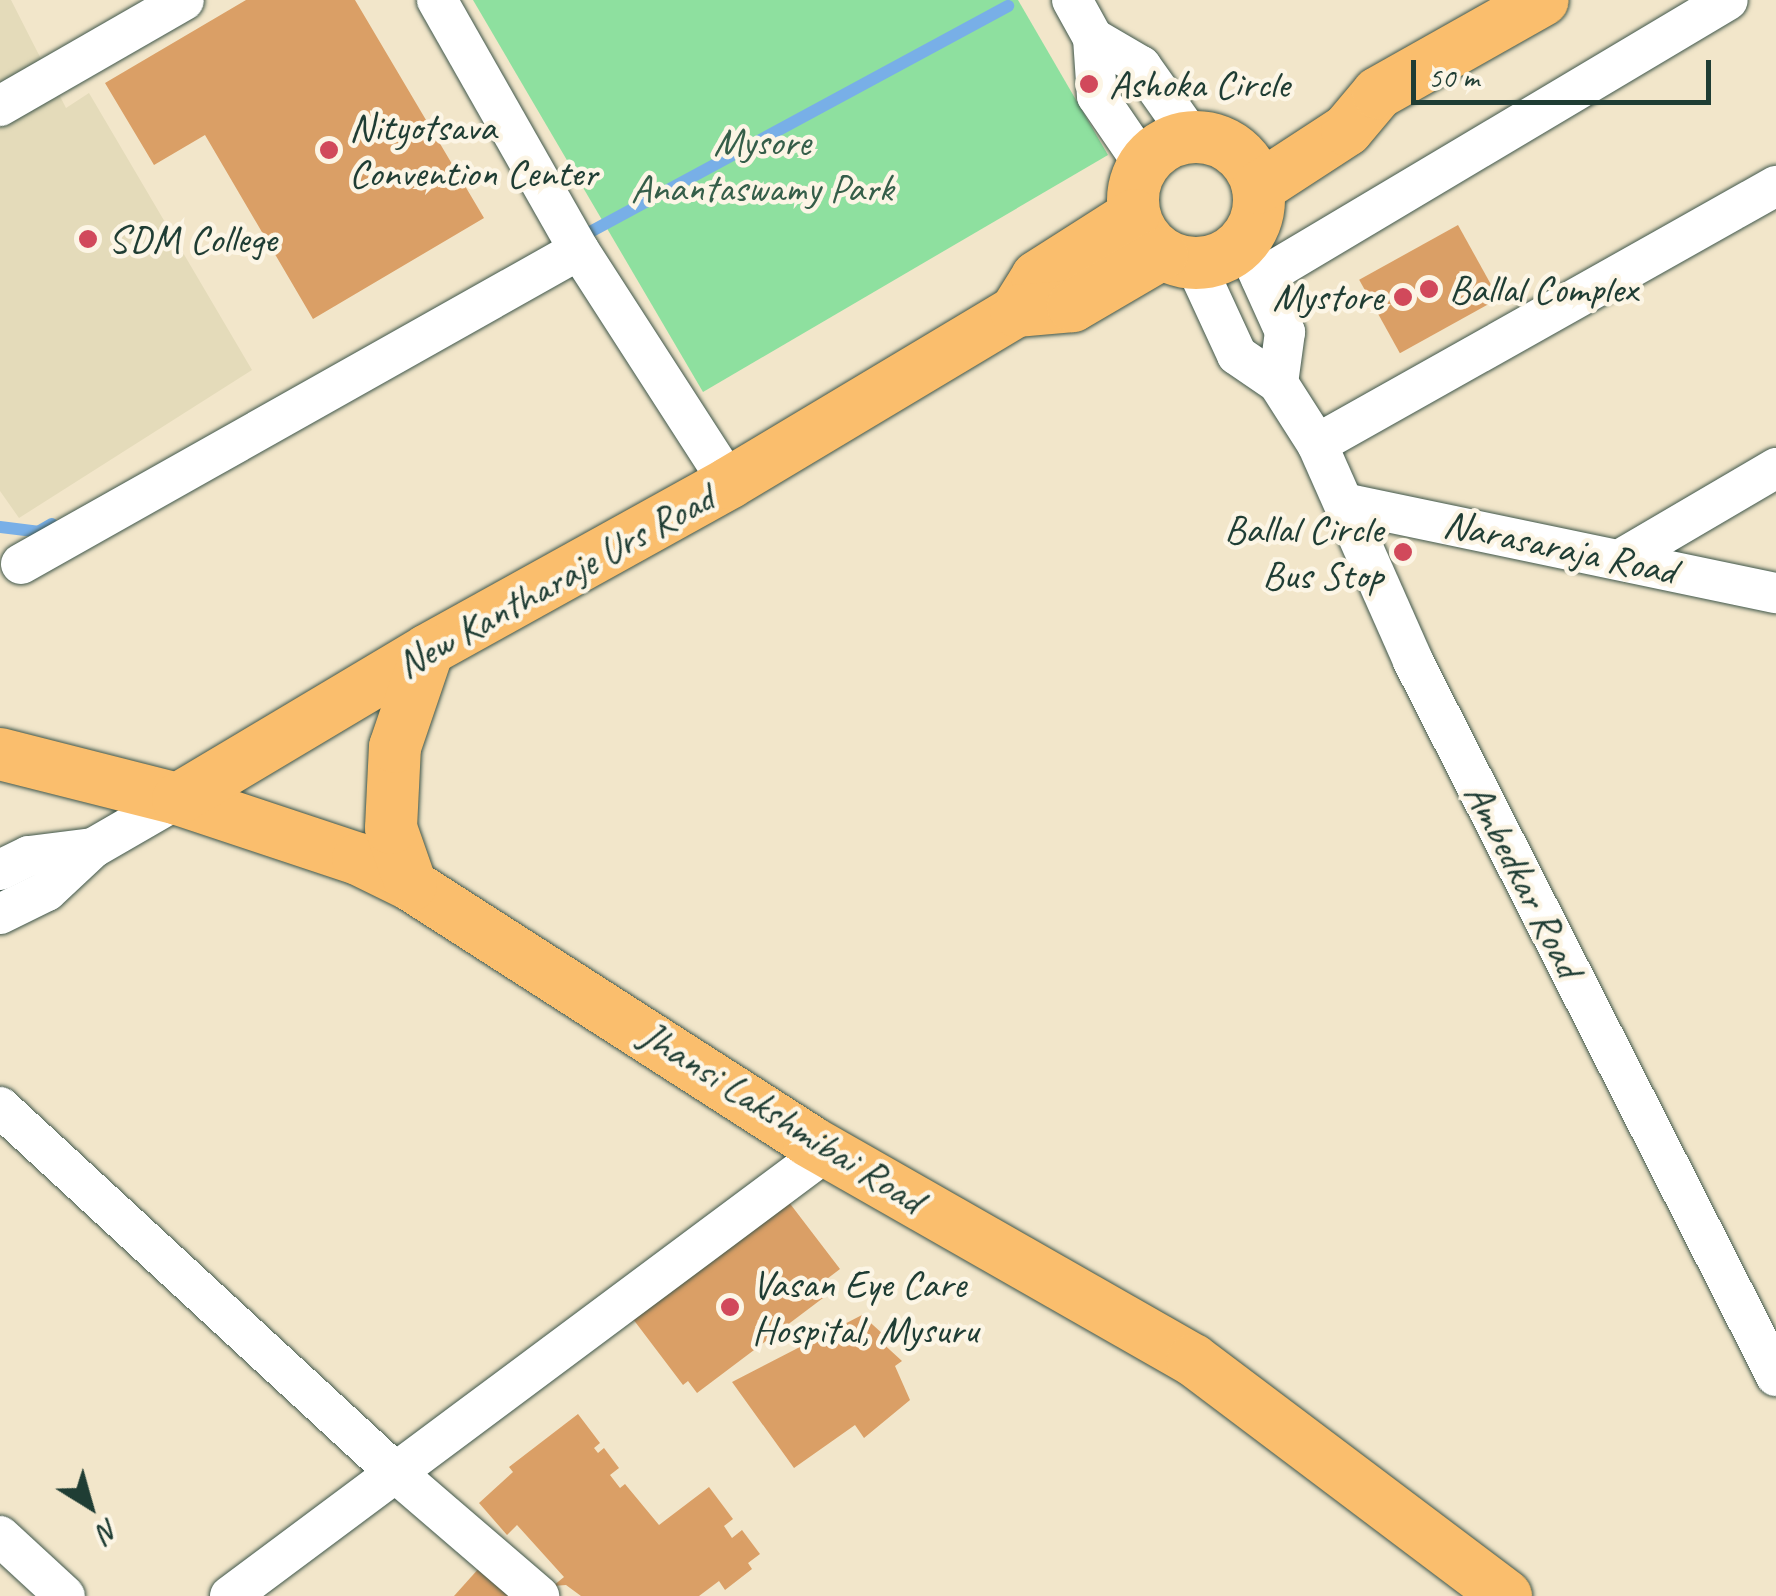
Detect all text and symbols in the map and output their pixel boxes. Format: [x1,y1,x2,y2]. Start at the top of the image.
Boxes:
scale bar [1416,40,1716,102]
text: 50 m [1428,58,1479,96]
place label: Ashoka Circle [1109,60,1289,108]
marker: Ashoka Circle [1078,73,1100,95]
place label: Nityotsava Convention Center [349,103,597,197]
park label: Mysore Anantaswamy Park [631,118,893,212]
marker: Nityotsava Convention Center [318,139,340,161]
place label: SDM College [108,215,277,263]
marker: SDM College [77,228,99,250]
place label: Ballal Complex [1449,265,1637,313]
place label: Mystore [1273,273,1383,321]
marker: Ballal Complex [1418,278,1440,300]
marker: Mystore [1392,286,1414,308]
street label: New Kantharaje Urs Road [388,474,722,688]
street label: Narasaraja Road [1440,499,1680,595]
place label: Ballal Circle Bus Stop [1224,505,1383,599]
marker: Ballal Circle Bus Stop [1392,541,1414,563]
street label: Ambedkar Road [1455,775,1593,985]
street label: Jhansi Lakshmibai Road [631,1010,933,1224]
place label: Vasan Eye Care Hospital, Mysuru [752,1260,979,1354]
marker: Vasan Eye Care Hospital, Mysuru [717,1294,743,1320]
north arrow [40,1456,140,1556]
text: N [91,1511,126,1550]

